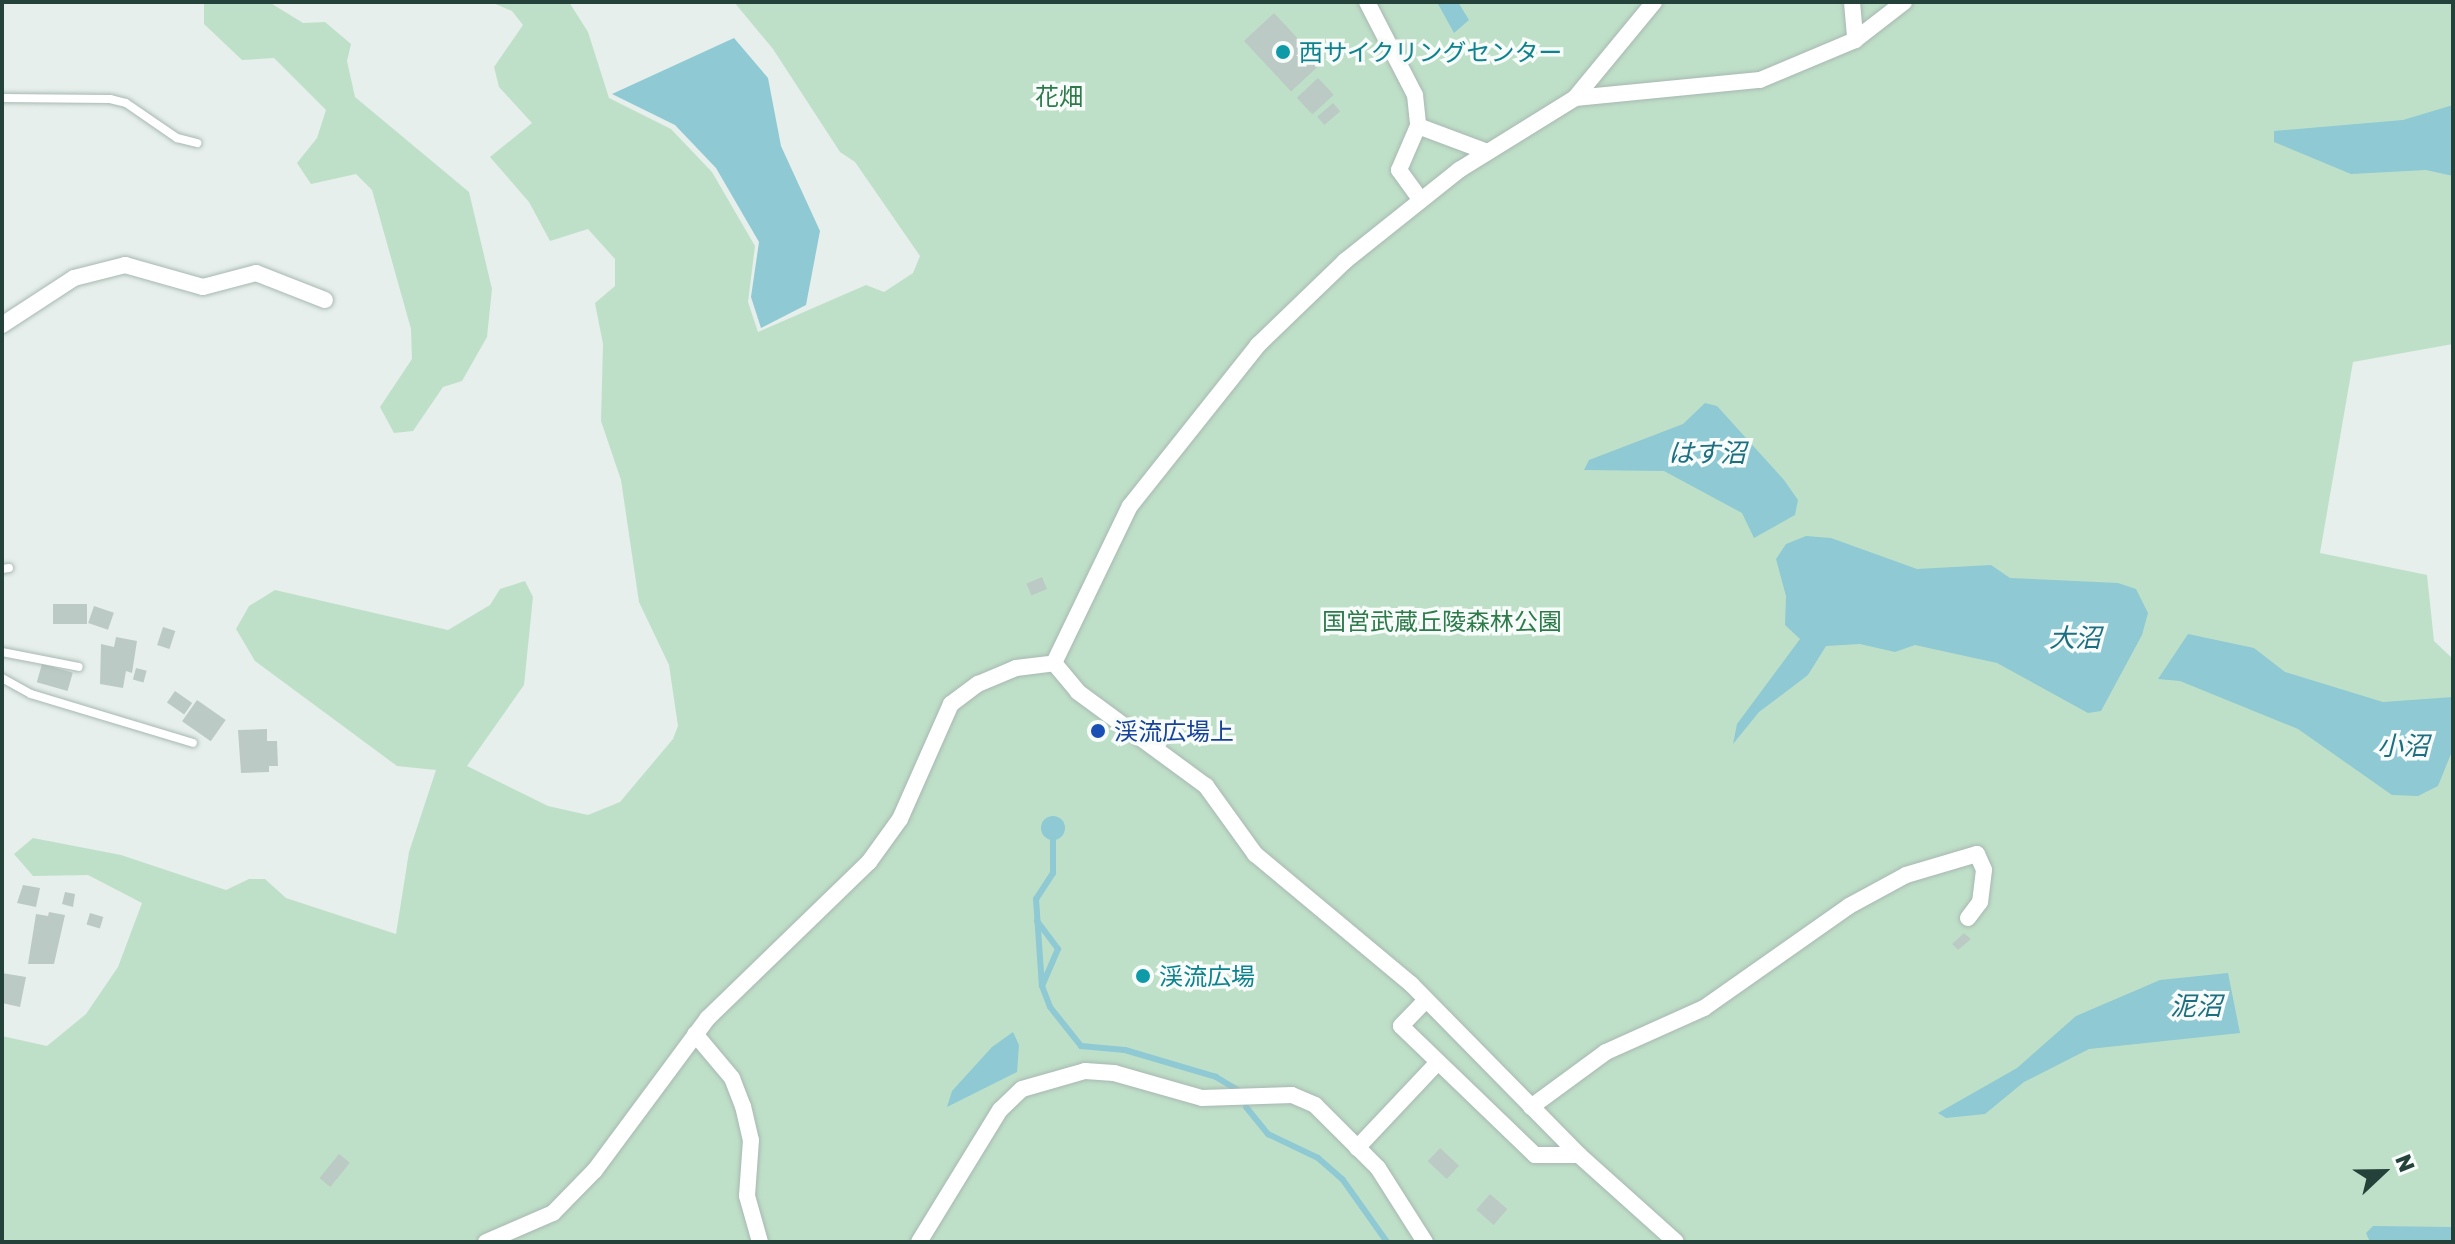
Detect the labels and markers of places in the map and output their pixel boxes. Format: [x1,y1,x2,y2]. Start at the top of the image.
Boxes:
place label: 西サイクリングセンター [1299,38,1563,66]
marker: 西サイクリングセンター [1274,43,1292,61]
place label: 渓流広場上 [1114,717,1234,745]
marker: 渓流広場上 [1089,722,1107,740]
place label: 渓流広場 [1159,962,1255,990]
marker: 渓流広場 [1134,967,1152,985]

